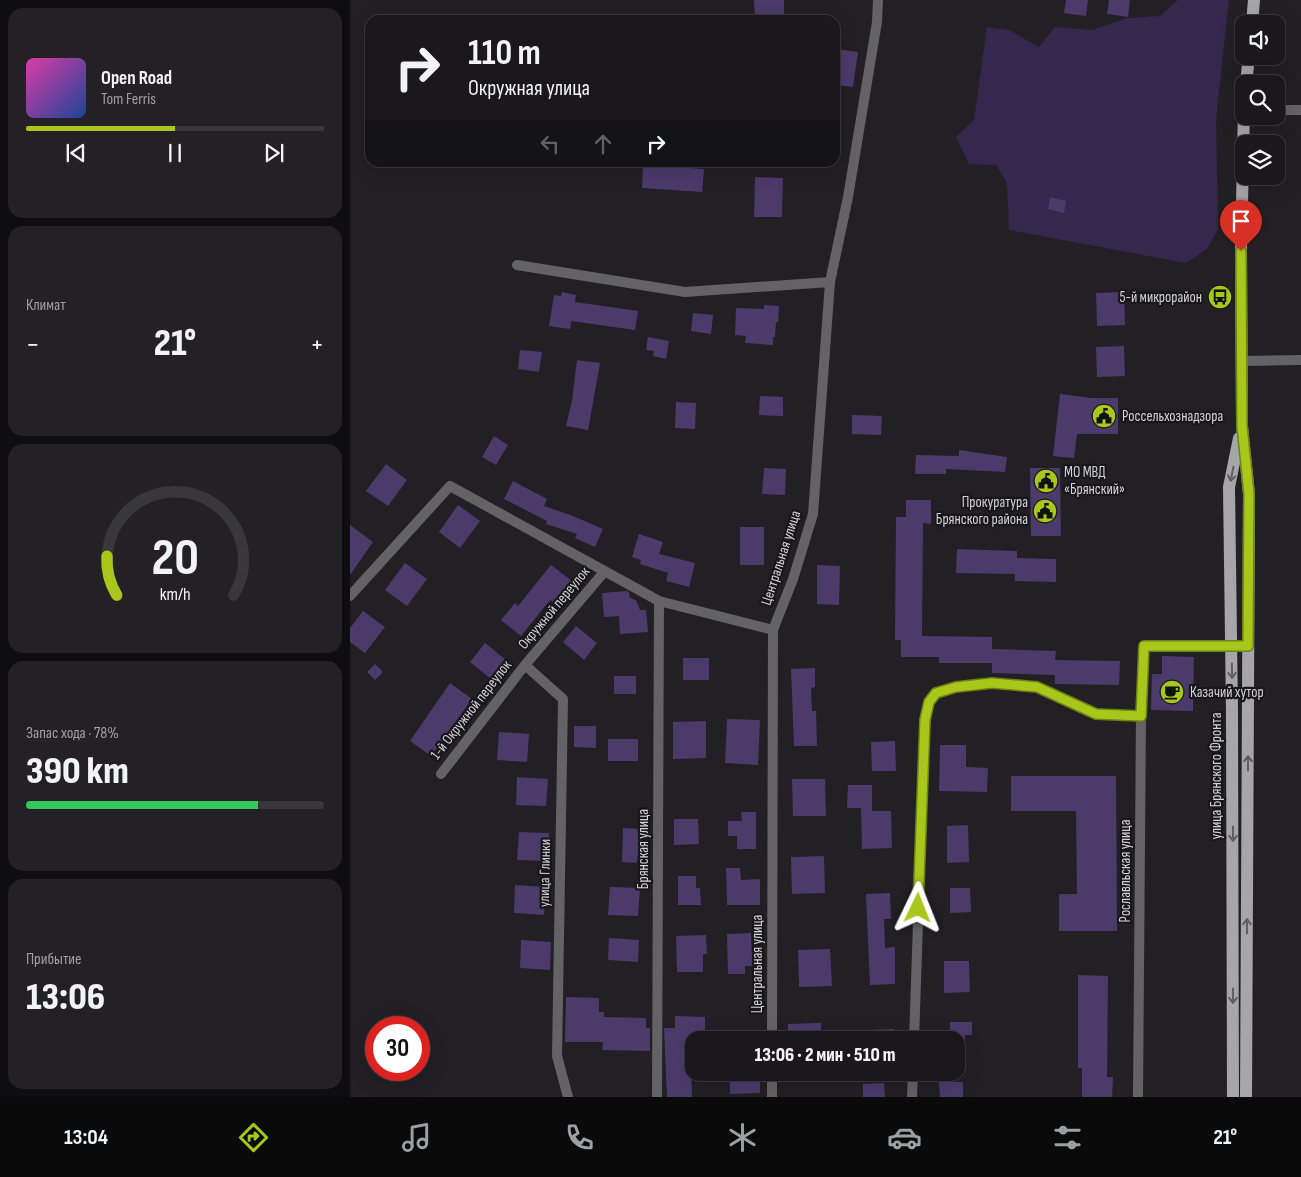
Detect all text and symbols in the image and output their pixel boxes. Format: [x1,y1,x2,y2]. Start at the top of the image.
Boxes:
map controls [1235,15,1285,185]
button: sound [1235,15,1285,65]
text: 110 m [468,32,541,75]
icon: right [385,35,450,100]
text: Open Road [101,67,172,90]
text: Окружная улица [468,75,590,102]
button: search [1235,75,1285,125]
text: Tom Ferris [101,90,156,109]
icon: left [536,130,564,158]
icon: ahead [589,130,617,158]
icon: right [642,130,670,158]
button: layers [1235,135,1285,185]
icon: previous [62,139,90,167]
icon: pause [161,139,189,167]
icon: next [260,139,288,167]
pin [1220,200,1262,251]
icon: arrive [1227,207,1255,235]
bus stop icon: 5-й микрорайон [1207,284,1233,310]
place label: 5-й микрорайон [1119,288,1202,307]
text: Климат [26,296,66,315]
text: 21° [154,321,196,366]
text: − [26,328,40,361]
text: + [310,328,324,361]
public building icon: Россельхознадзора [1091,403,1117,429]
place label: Россельхознадзора [1122,407,1223,426]
place label: МО МВД «Брянский» [1064,463,1125,499]
one-way arrow [1226,465,1236,481]
public building icon: МО МВД «Брянский» [1033,468,1059,494]
place label: Прокуратура Брянского района [936,493,1028,529]
public building icon: Прокуратура Брянского района [1032,498,1058,524]
street label: Центральная улица [757,508,805,608]
text: 20 [151,527,199,590]
street label: Окружной переулок [514,563,594,653]
text: km/h [160,584,190,605]
street label: 1-й Окружной переулок [426,656,516,764]
one-way arrow [1227,662,1237,679]
cafe icon: Казачий хутор [1159,679,1185,705]
place label: Казачий хутор [1190,683,1264,702]
street label: улица Брянского Фронта [1207,712,1226,839]
text: Запас хода · 78% [26,724,119,743]
text: 390 km [26,749,129,794]
one-way arrow [1243,756,1253,772]
street label: Брянская улица [634,809,653,889]
street label: Рославльская улица [1116,819,1135,922]
one-way arrow [1228,825,1238,841]
street label: улица Глинки [535,839,555,907]
position arrow [891,881,943,933]
street label: Центральная улица [748,914,767,1013]
one-way arrow [1243,918,1252,934]
text: Прибытие [26,950,81,969]
text: 13:06 [26,975,105,1020]
one-way arrow [1228,988,1238,1004]
speed limit sign: 30 [365,1016,430,1081]
text: 13:06 · 2 мин · 510 m [755,1044,896,1067]
icon: directions [236,1120,271,1155]
icon: music [399,1120,434,1155]
icon: phone [562,1120,597,1155]
icon: climate [725,1120,760,1155]
icon: car [887,1120,922,1155]
icon: filters [1050,1120,1085,1155]
text: 13:04 [64,1124,108,1151]
text: 21° [1213,1124,1237,1151]

